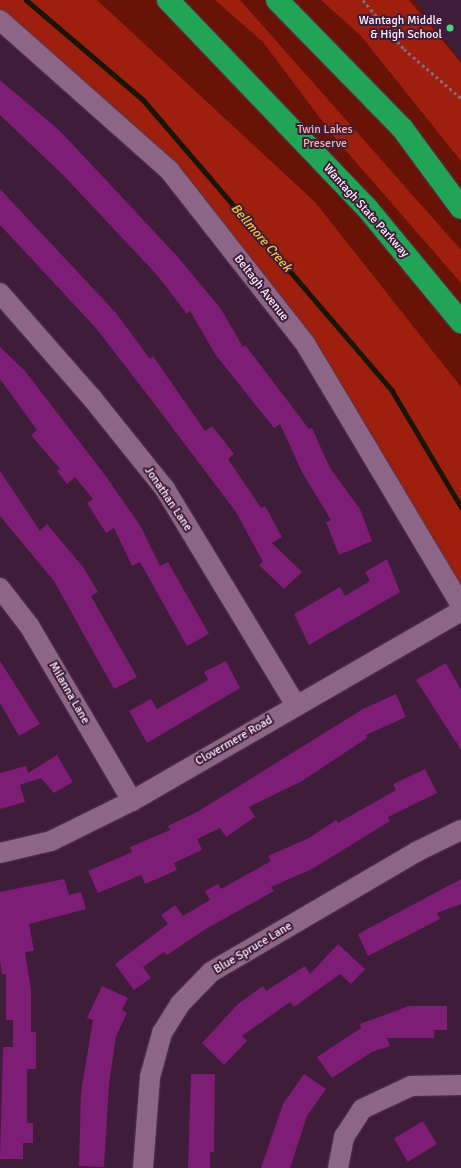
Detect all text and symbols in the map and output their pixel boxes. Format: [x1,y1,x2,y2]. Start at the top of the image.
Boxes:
place label: Wantagh Middle & High School [359,14,442,42]
marker: Wantagh Middle & High School [445,23,455,33]
park label: Twin Lakes Preserve [297,123,353,151]
street label: Wantagh State Parkway [320,161,412,261]
water label: Bellmore Creek [227,201,295,275]
street label: Beltagh Avenue [231,252,291,324]
street label: Jonathan Lane [141,464,195,534]
street label: Milanna Lane [45,659,93,727]
street label: Clovermere Road [193,713,275,769]
street label: Blue Spruce Lane [211,919,295,977]

